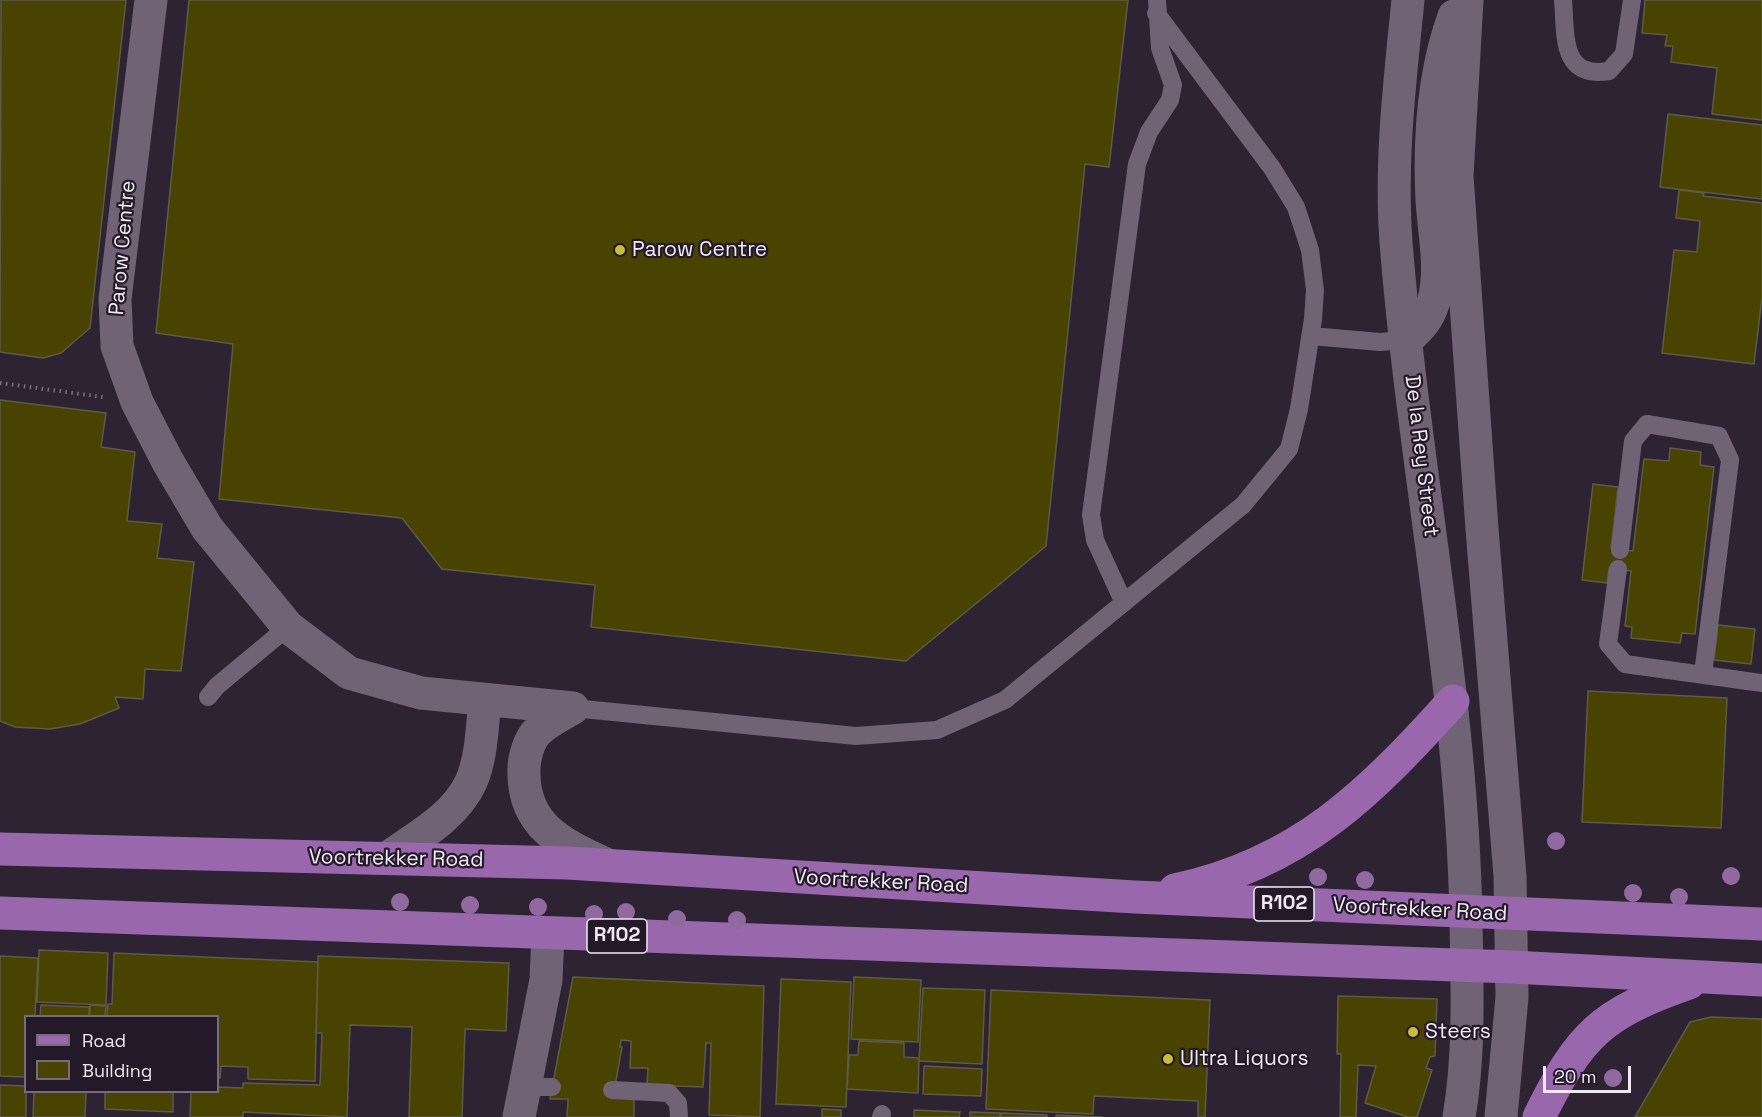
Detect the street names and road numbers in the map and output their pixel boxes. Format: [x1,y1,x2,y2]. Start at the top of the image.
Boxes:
street label: Parow Centre [105,180,141,316]
street label: De la Rey Street [1399,374,1443,538]
street label: Voortrekker Road [308,845,484,873]
street label: Voortrekker Road [793,865,969,899]
road number: R102 [1254,887,1314,921]
street label: Voortrekker Road [1332,893,1508,927]
road number: R102 [587,919,647,953]

